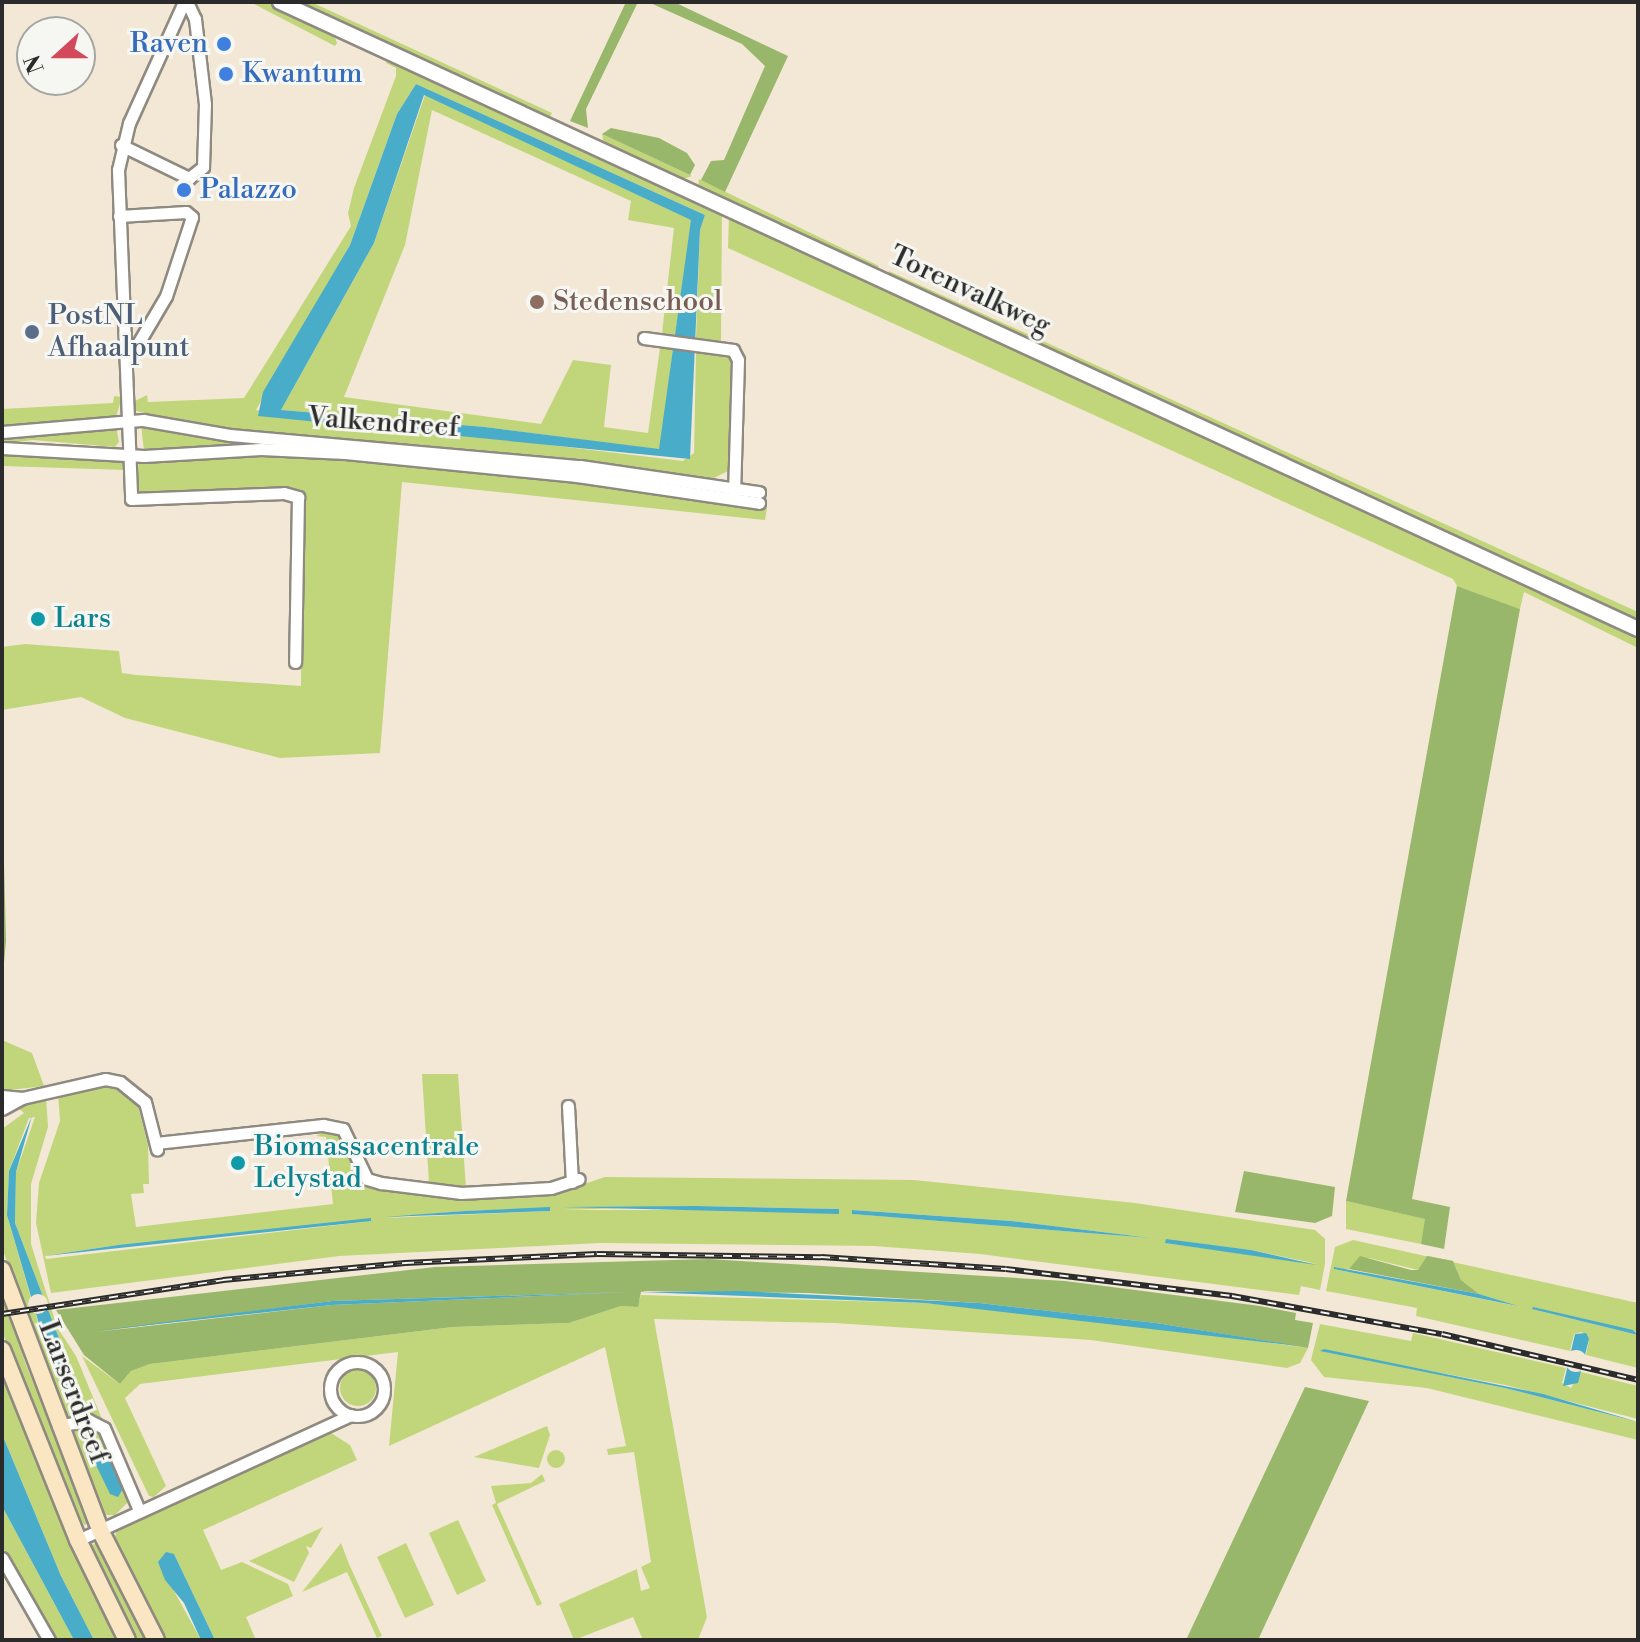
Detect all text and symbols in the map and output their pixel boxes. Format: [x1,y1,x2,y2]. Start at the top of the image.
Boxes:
north arrow [16,16,96,96]
place label: Raven [130,27,208,61]
marker: Raven [215,35,233,53]
text: N [19,51,51,77]
place label: Kwantum [242,57,362,91]
marker: Kwantum [217,65,235,83]
place label: Palazzo [200,173,297,207]
marker: Palazzo [175,181,193,199]
street label: Torenvalkweg [884,239,1056,343]
place label: Stedenschool [553,285,722,319]
marker: Stedenschool [528,293,546,311]
place label: PostNL Afhaalpunt [48,299,189,365]
marker: PostNL Afhaalpunt [23,323,41,341]
street label: Valkendreef [306,401,460,445]
place label: Lars [54,602,111,636]
marker: Lars [29,610,47,628]
place label: Biomassacentrale Lelystad [254,1130,480,1196]
marker: Biomassacentrale Lelystad [229,1154,247,1172]
street label: Larserdreef [31,1316,115,1468]

